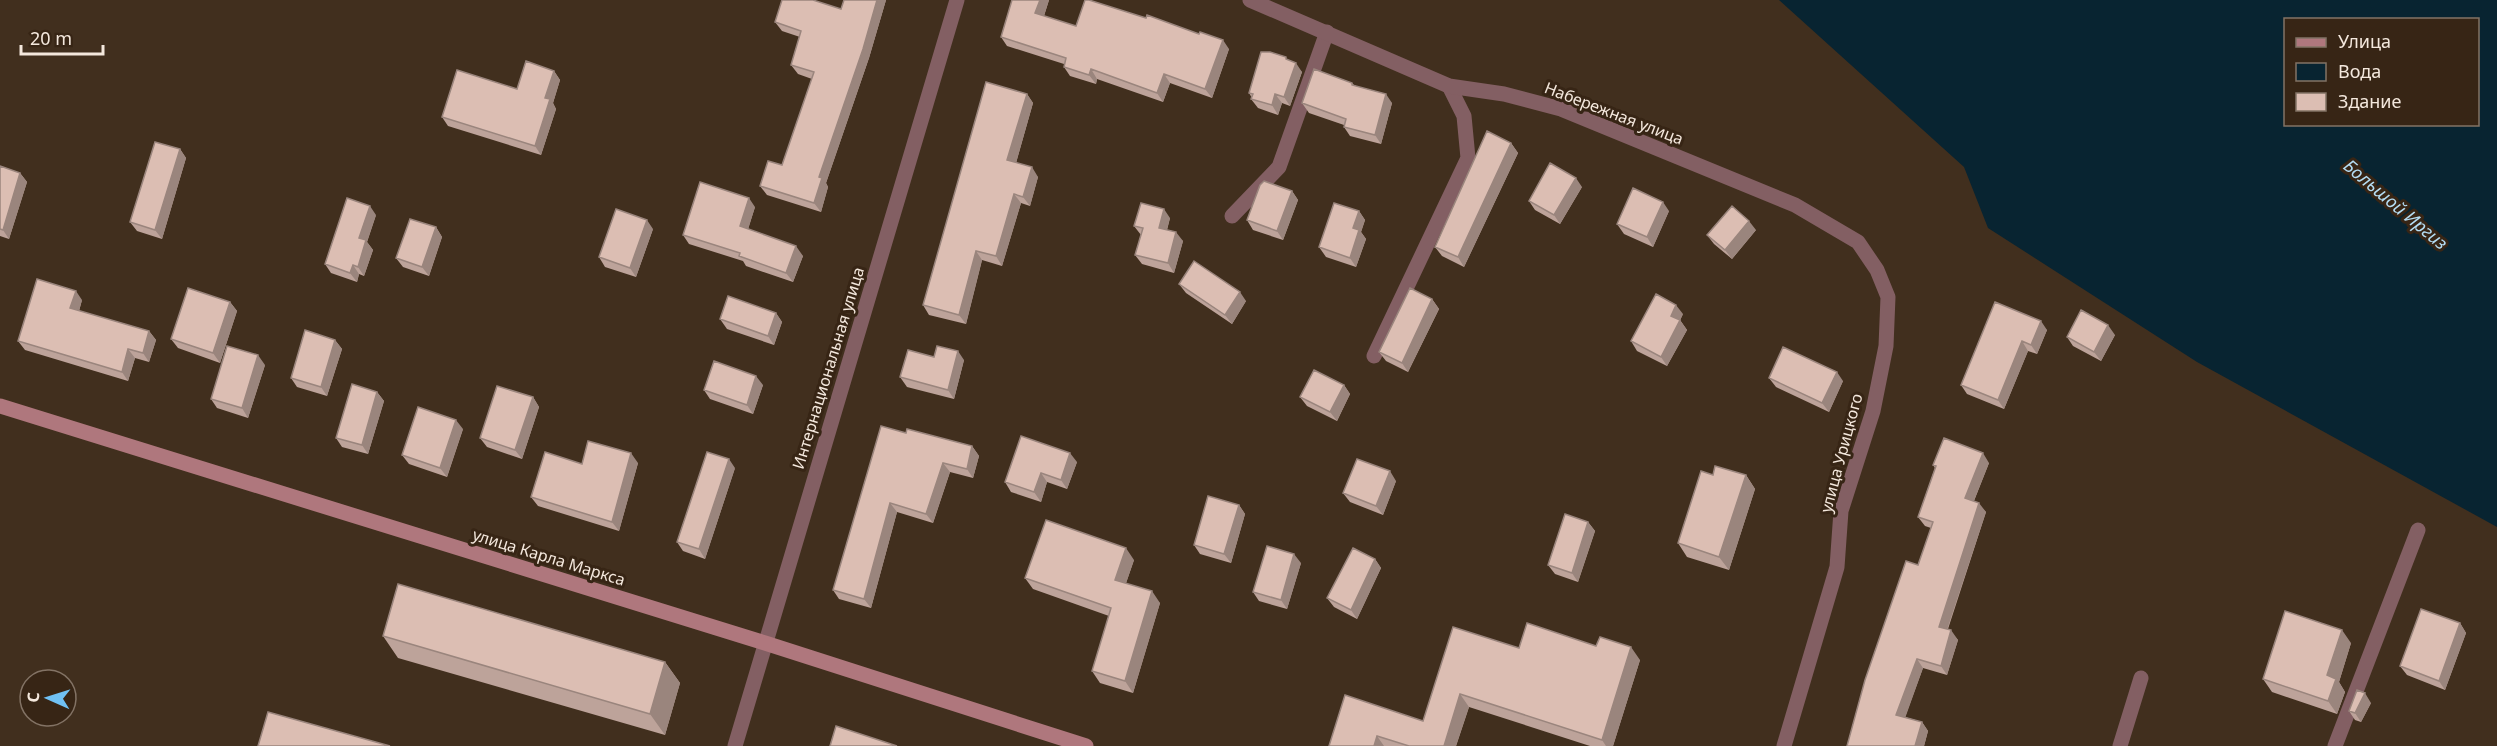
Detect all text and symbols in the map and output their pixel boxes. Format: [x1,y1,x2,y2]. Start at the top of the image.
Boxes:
scale bar [21,18,104,56]
legend [2284,18,2479,126]
text: 20 m [30,26,72,50]
text: Улица [2338,29,2391,53]
text: Вода [2338,59,2381,83]
street label: Набережная улица [1541,76,1687,150]
text: Здание [2338,89,2402,113]
water label: Большой Иргиз [2339,153,2453,255]
street label: Интернациональная улица [787,264,869,472]
street label: улица Урицкого [1814,391,1868,515]
street label: улица Карла Маркса [470,523,628,591]
north arrow [18,668,78,728]
text: С [22,691,44,703]

